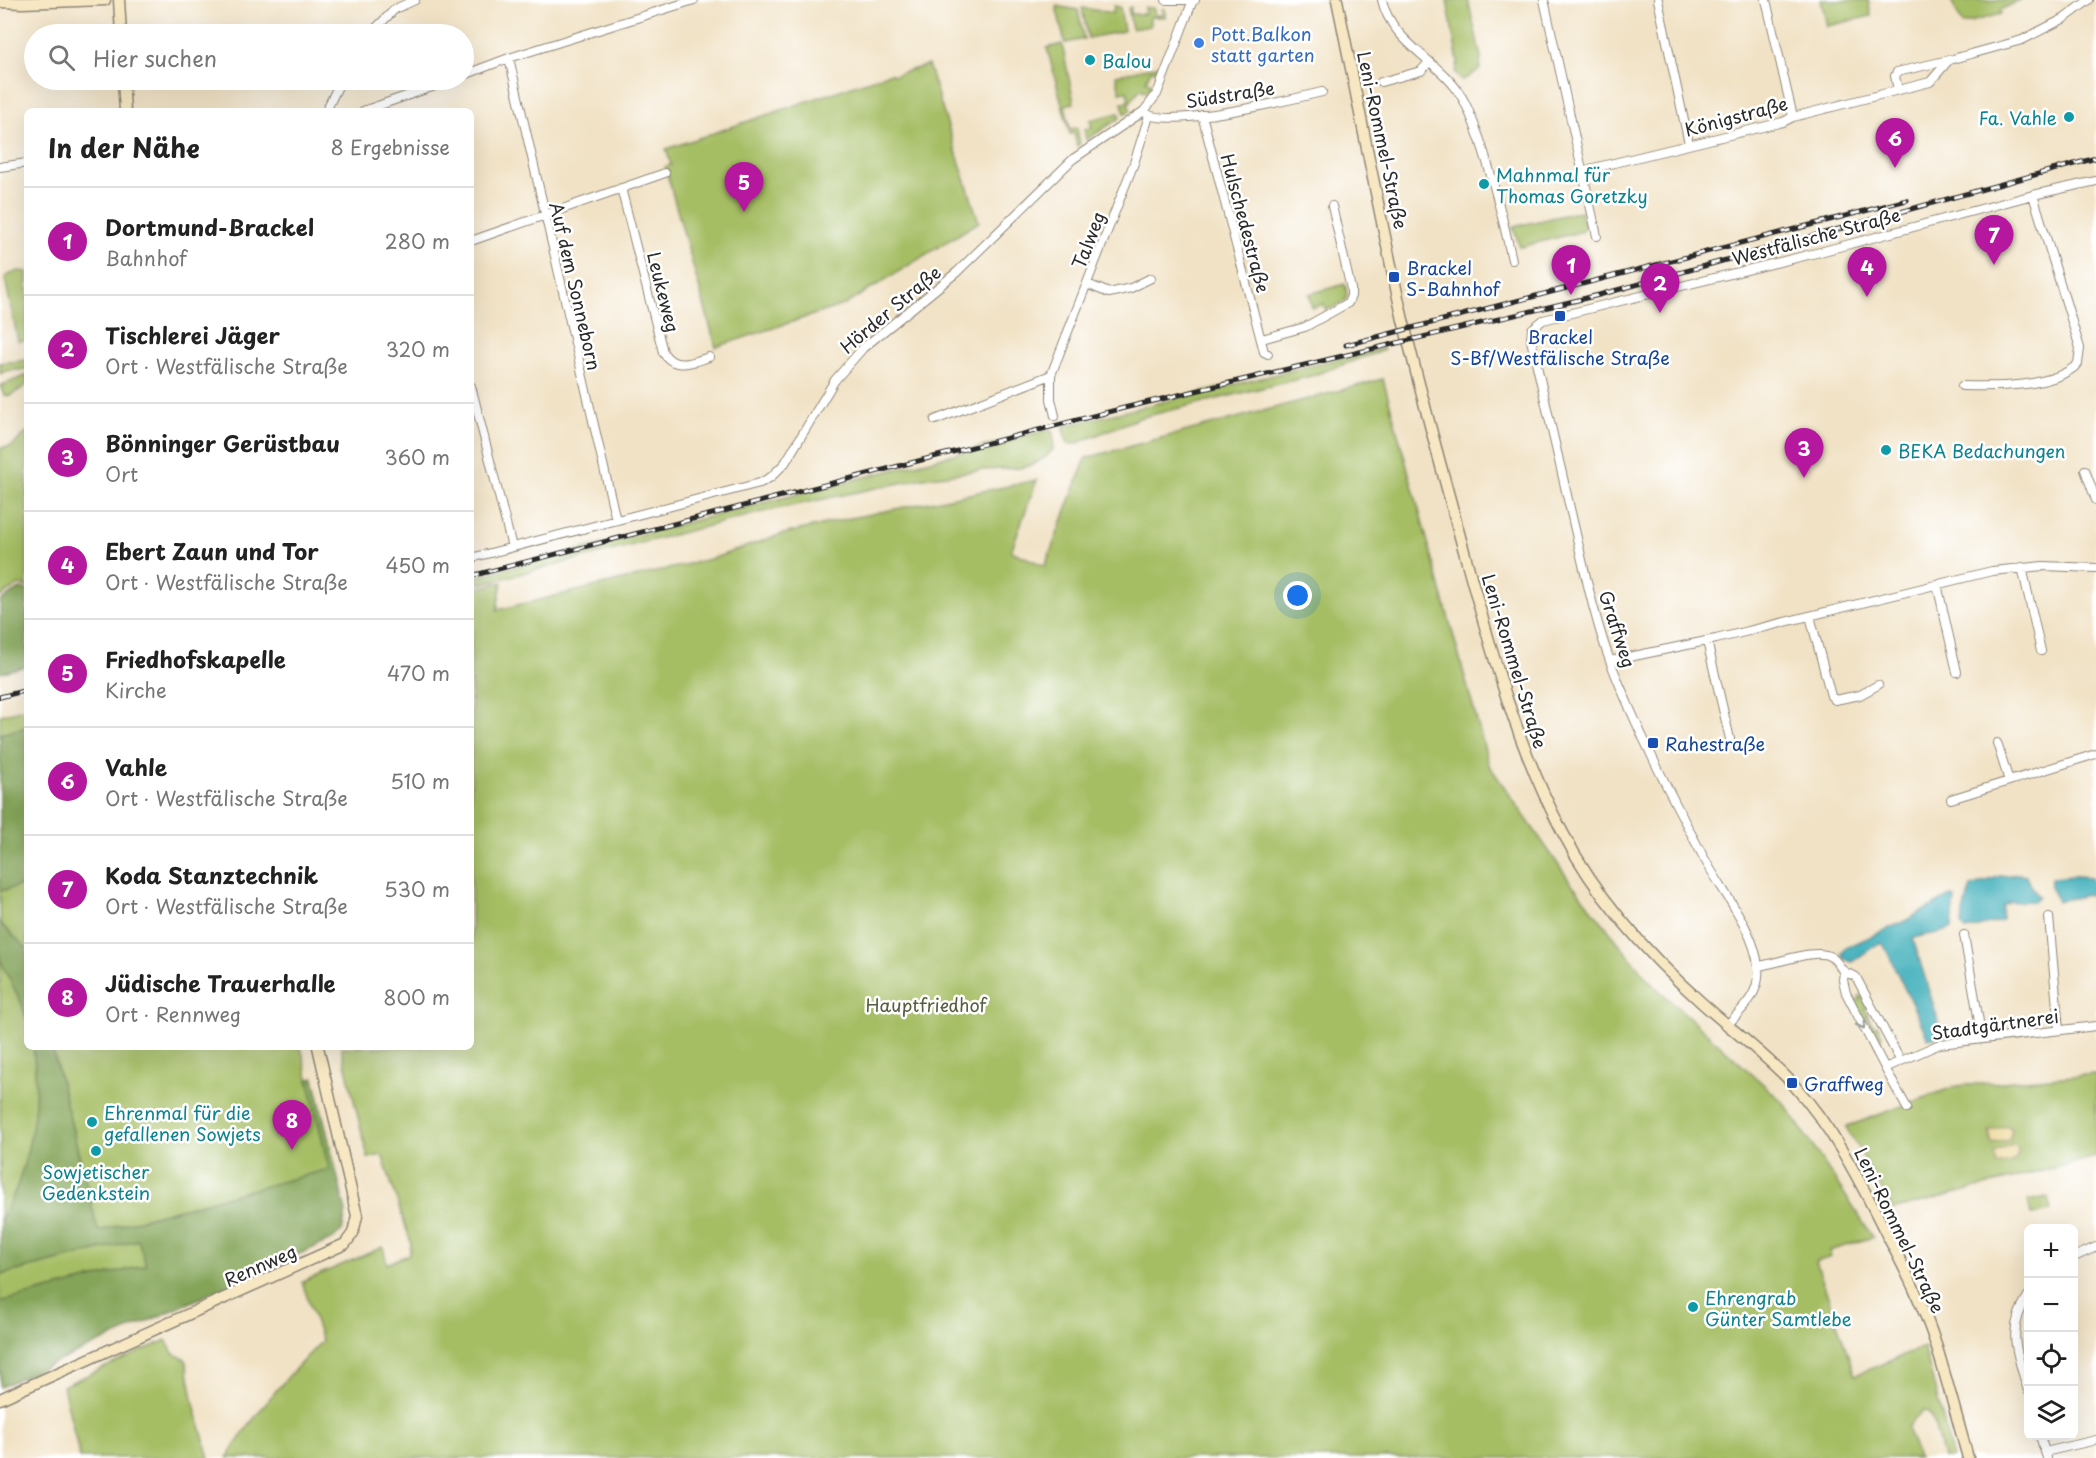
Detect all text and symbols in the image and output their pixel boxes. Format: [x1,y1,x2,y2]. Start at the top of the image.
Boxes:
place label: Pott.Balkon statt garten [1211,20,1315,68]
search box [24,24,474,90]
marker: Pott.Balkon statt garten [1192,36,1206,50]
icon: search [45,41,78,74]
text: Hier suchen [93,41,217,74]
place label: Balou [1102,47,1151,74]
street label: Leni-Rommel-Straße [1351,49,1415,231]
marker: Balou [1083,53,1097,67]
street label: Südstraße [1184,74,1276,114]
street label: Königstraße [1681,89,1791,143]
place label: Fa. Vahle [1979,104,2057,131]
marker: Fa. Vahle [2062,110,2076,124]
pin: 6 [1876,118,1914,168]
text: In der Nähe [48,128,200,167]
text: 8 Ergebnisse [330,132,450,162]
street label: Hulschedestraße [1215,151,1278,295]
place label: Mahnmal für Thomas Goretzky [1496,161,1648,209]
pin: 5 [724,162,764,212]
marker: Mahnmal für Thomas Goretzky [1477,177,1491,191]
street label: Auf dem Sonneborn [544,199,608,373]
street label: Westfälische Straße [1729,201,1903,271]
street label: Talweg [1065,207,1111,273]
text: Dortmund-Brackel [105,210,314,243]
pin: 7 [1974,216,2014,265]
text: 1 [63,226,72,256]
text: 280 m [385,226,450,256]
text: Bahnhof [105,243,187,273]
pin: 1 [1552,246,1590,295]
pin: 4 [1848,248,1886,297]
street label: Leukeweg [641,249,687,335]
place label: Brackel S-Bahnhof [1406,254,1502,302]
street label: Hörder Straße [834,259,946,359]
pin: 2 [1640,264,1680,313]
marker: Brackel S-Bahnhof [1387,270,1401,284]
marker: Brackel S-Bf/Westfälische Straße [1553,309,1567,323]
text: Tischlerei Jäger [105,318,280,351]
place label: Brackel S-Bf/Westfälische Straße [1450,323,1670,371]
text: 2 [60,334,75,364]
text: 320 m [386,334,450,364]
text: Ort · Westfälische Straße [105,351,348,381]
text: Bönninger Gerüstbau [105,426,340,459]
pin: 3 [1784,428,1824,478]
place label: BEKA Bedachungen [1898,437,2066,464]
text: 3 [61,442,74,472]
text: 360 m [384,442,450,472]
marker: BEKA Bedachungen [1879,443,1893,457]
text: Ort [105,459,138,489]
text: Ebert Zaun und Tor [105,534,319,567]
text: 4 [61,550,74,580]
text: 450 m [385,550,450,580]
text: Ort · Westfälische Straße [105,567,348,597]
street label: Leni-Rommel-Straße [1476,570,1554,752]
your location [1283,581,1312,610]
street label: Graffweg [1593,587,1643,671]
text: Friedhofskapelle [105,642,286,675]
text: 5 [61,658,74,688]
text: 470 m [387,658,450,688]
text: Kirche [105,675,167,705]
place label: Rahestraße [1665,730,1765,757]
marker: Rahestraße [1646,736,1660,750]
text: Vahle [105,750,167,783]
text: 6 [60,766,75,796]
text: 510 m [390,766,450,796]
text: Ort · Westfälische Straße [105,783,348,813]
text: Koda Stanztechnik [105,858,318,891]
text: 7 [62,874,73,904]
text: 530 m [384,874,450,904]
text: Ort · Westfälische Straße [105,891,348,921]
text: Jüdische Trauerhalle [105,966,336,999]
text: 8 [61,982,74,1012]
text: 800 m [383,982,450,1012]
park label: Hauptfriedhof [866,991,989,1018]
text: Ort · Rennweg [105,999,241,1029]
street label: Stadtgärtnerei [1930,1002,2060,1046]
one-way arrow [1855,1018,1867,1029]
place label: Graffweg [1804,1070,1884,1097]
marker: Graffweg [1785,1076,1799,1090]
place label: Ehrenmal für die gefallenen Sowjets [104,1099,261,1147]
pin: 8 [272,1100,312,1150]
marker: Ehrenmal für die gefallenen Sowjets [85,1115,99,1129]
street label: Leni-Rommel-Straße [1848,1143,1952,1317]
marker: Sowjetischer Gedenkstein [89,1144,103,1158]
place label: Sowjetischer Gedenkstein [42,1158,150,1206]
map controls [2024,1224,2078,1440]
button: + [2024,1224,2078,1278]
street label: Rennweg [219,1237,301,1293]
button: − [2024,1278,2078,1332]
place label: Ehrengrab Günter Samtlebe [1705,1284,1852,1332]
marker: Ehrengrab Günter Samtlebe [1686,1300,1700,1314]
button: locate [2024,1332,2078,1386]
button: layers [2024,1386,2078,1440]

